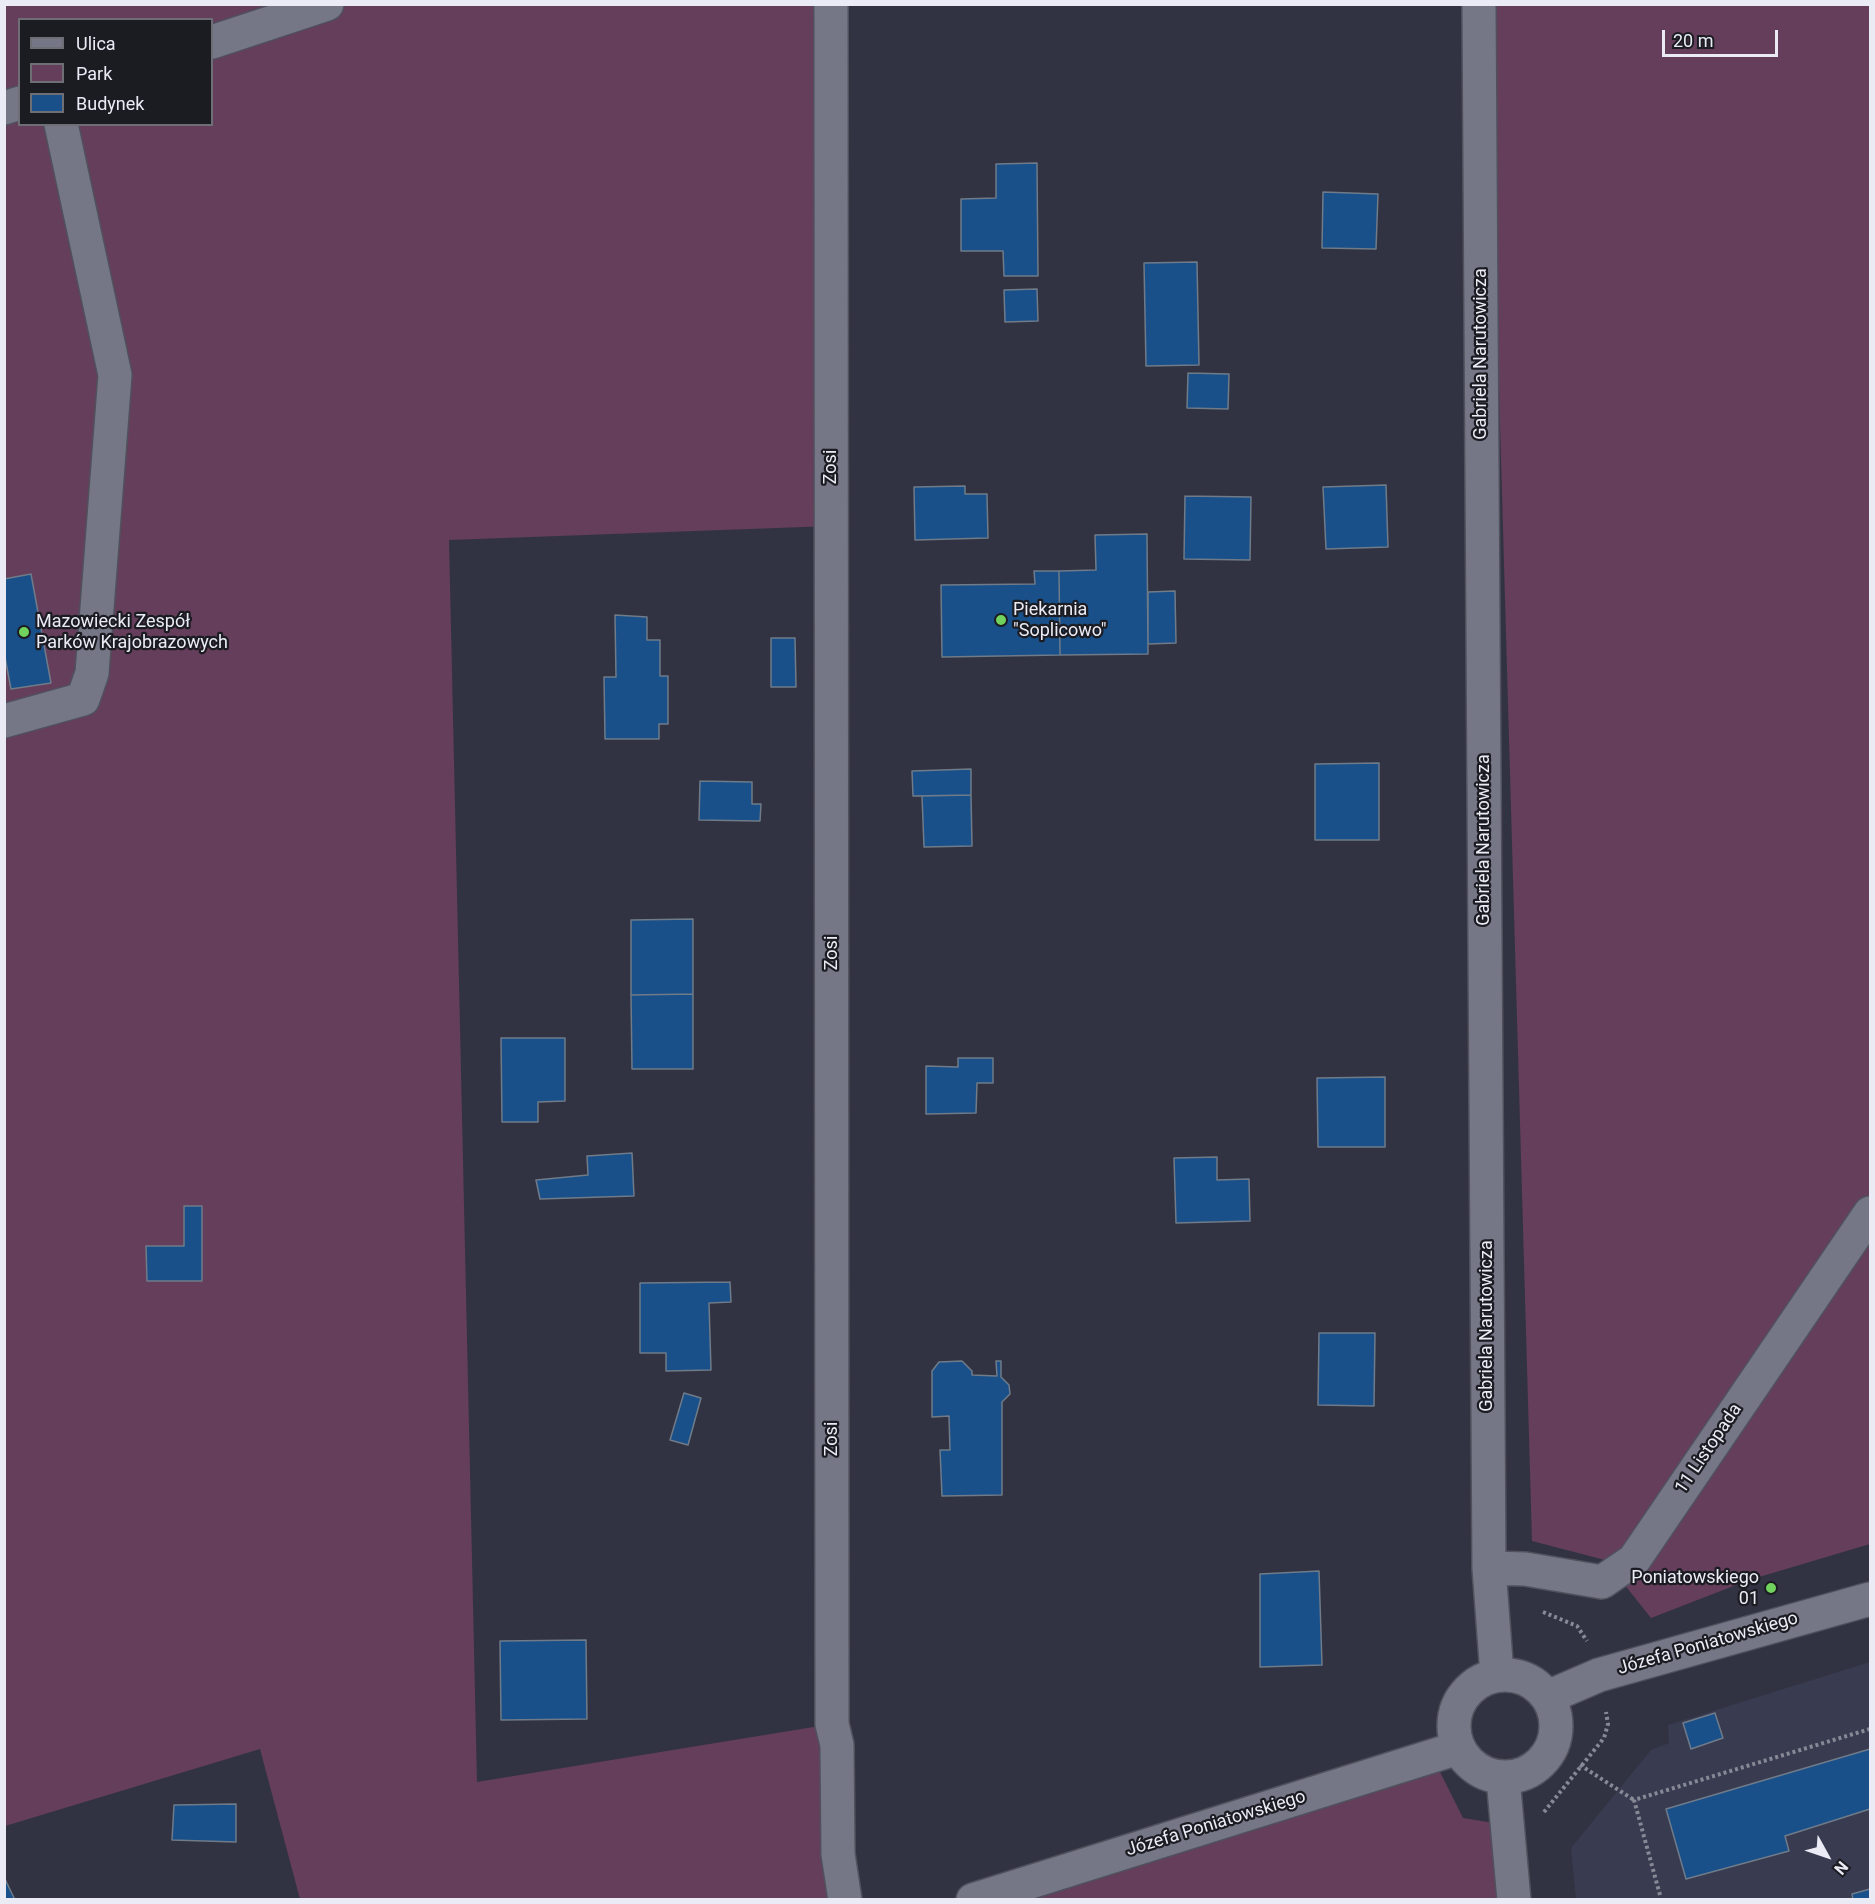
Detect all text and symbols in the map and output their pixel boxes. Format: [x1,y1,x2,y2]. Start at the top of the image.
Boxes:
legend [18,18,213,126]
scale bar [1665,18,1780,56]
text: 20 m [1673,30,1713,51]
text: Ulica [76,33,116,54]
text: Park [76,63,112,84]
text: Budynek [76,93,144,114]
street label: Gabriela Narutowicza [1470,268,1492,440]
street label: Zosi [820,450,842,484]
place label: Piekarnia "Soplicowo" [1013,599,1107,642]
place label: Mazowiecki Zespół Parków Krajobrazowych [36,611,228,654]
marker: Piekarnia "Soplicowo" [994,613,1008,627]
marker: Mazowiecki Zespół Parków Krajobrazowych [17,625,31,639]
street label: Gabriela Narutowicza [1473,754,1495,926]
street label: Zosi [821,936,843,970]
street label: Gabriela Narutowicza [1476,1240,1498,1412]
street label: 11 Listopada [1671,1400,1747,1498]
street label: Zosi [821,1422,843,1456]
place label: Poniatowskiego 01 [1631,1567,1759,1610]
marker: Poniatowskiego 01 [1764,1581,1778,1595]
street label: Józefa Poniatowskiego [1615,1608,1801,1680]
street label: Józefa Poniatowskiego [1124,1786,1308,1862]
north arrow [1797,1826,1857,1886]
text: N [1830,1857,1852,1878]

